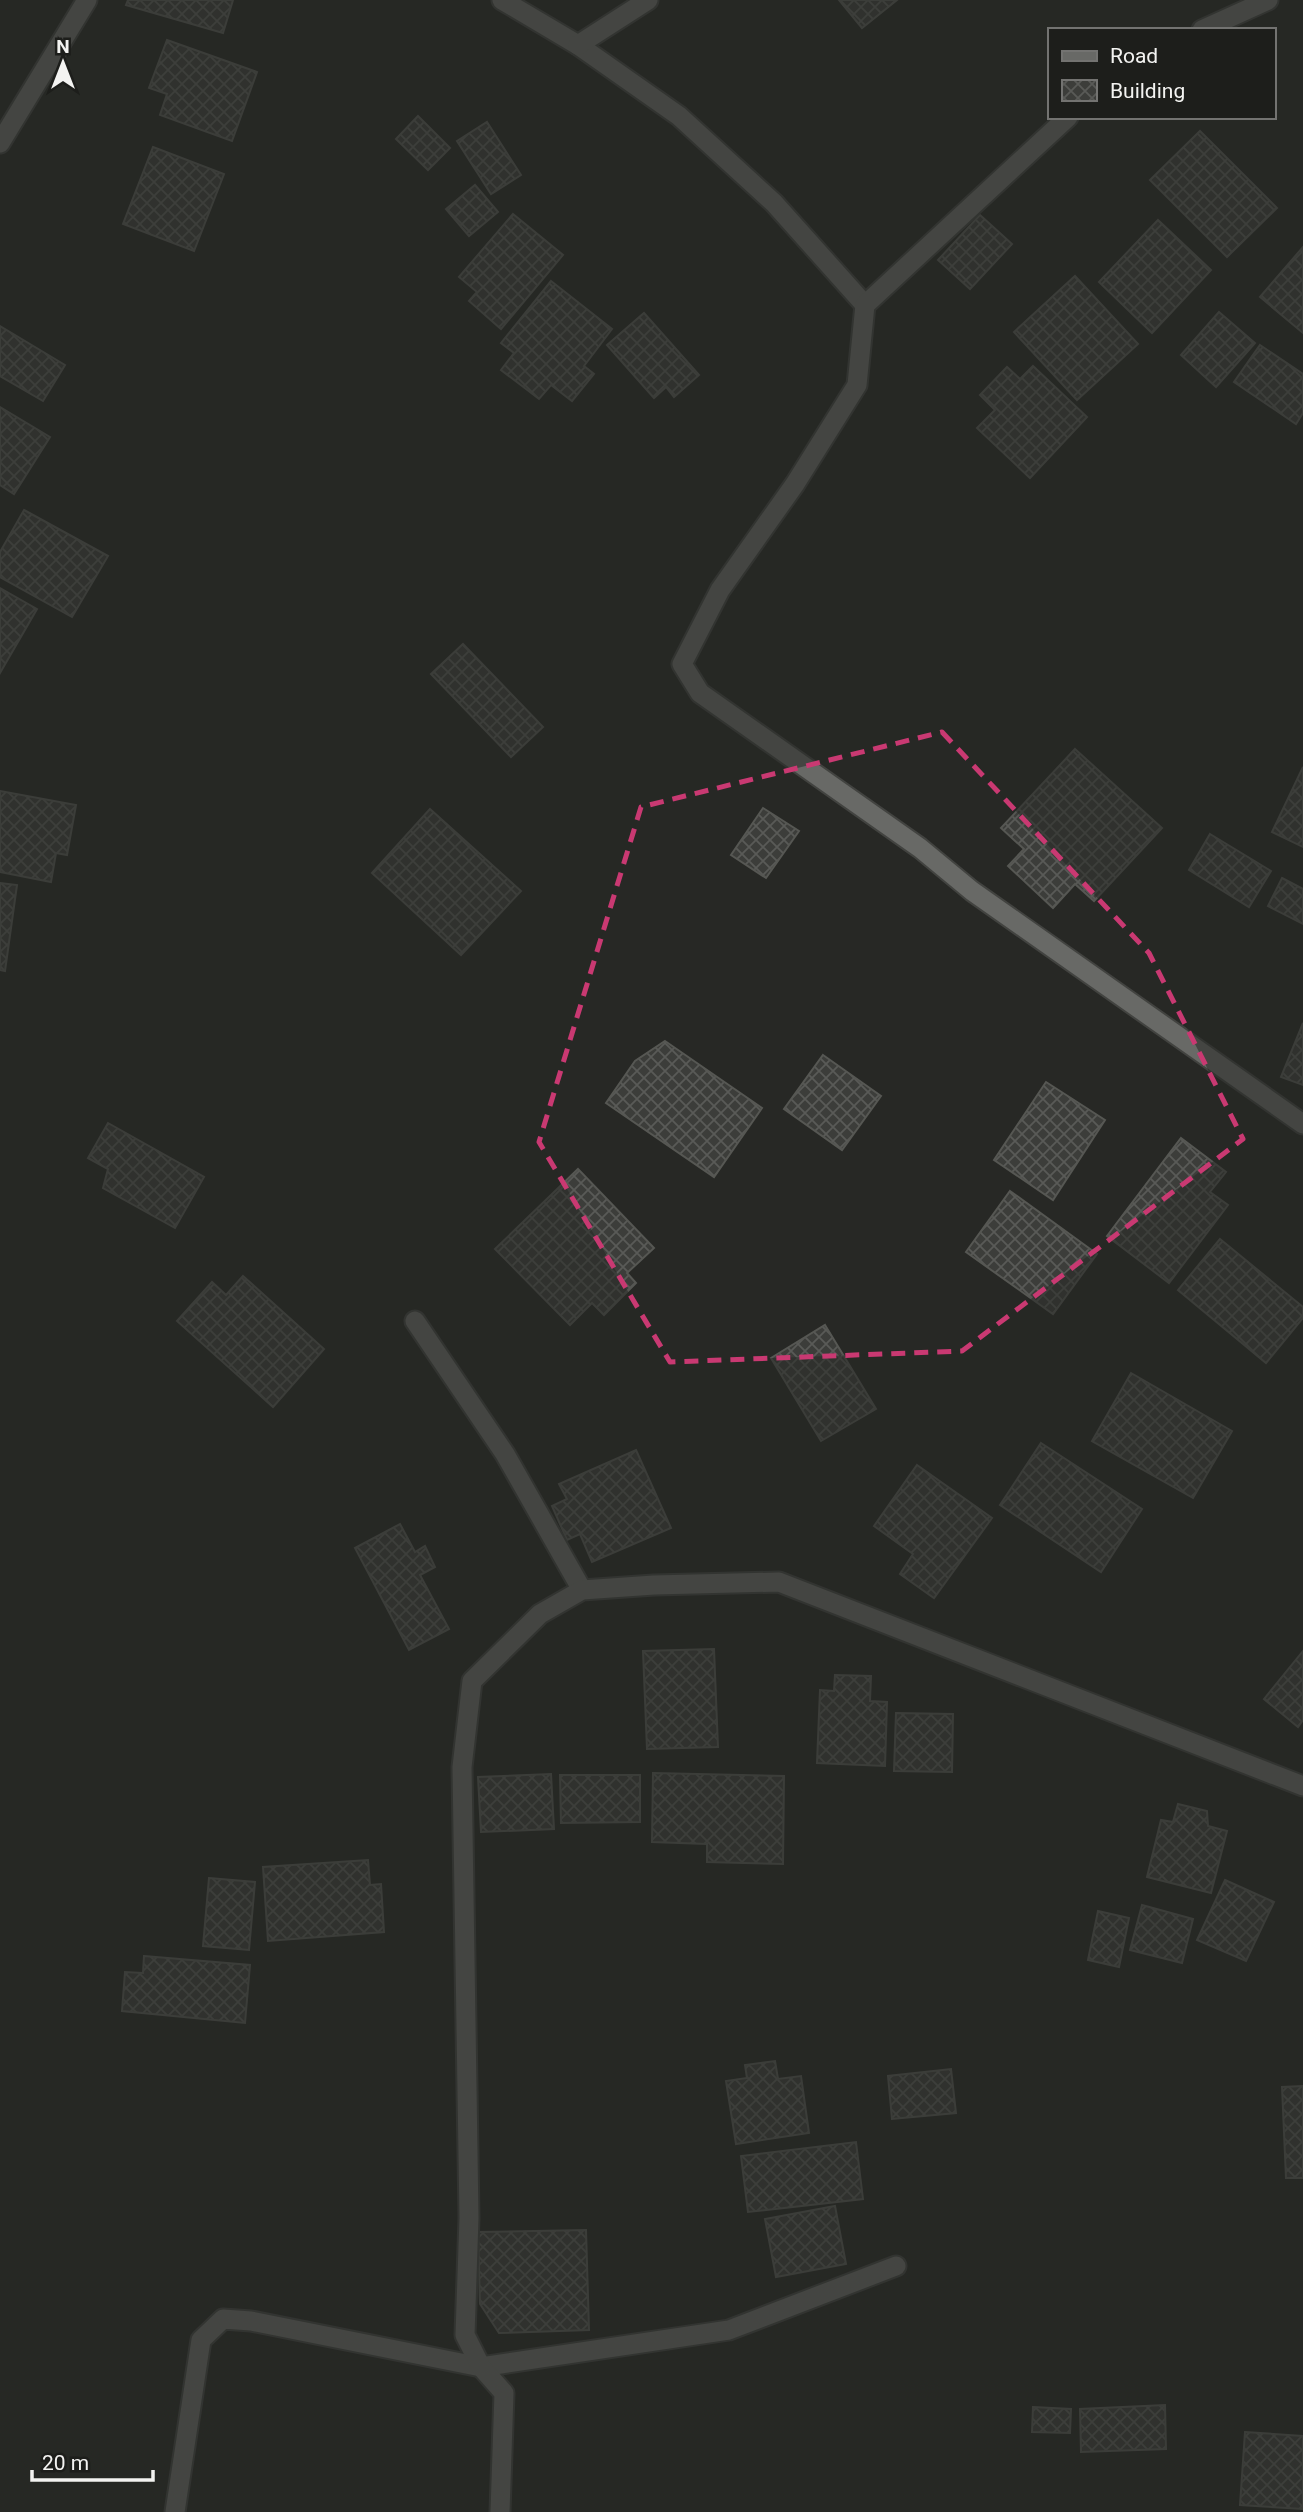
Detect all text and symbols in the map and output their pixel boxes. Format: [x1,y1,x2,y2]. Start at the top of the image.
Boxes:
north arrow [28,28,98,98]
legend [1048,28,1275,119]
text: N [56,35,70,58]
text: Road [1110,44,1158,68]
text: Building [1110,79,1185,103]
scale bar [32,2438,152,2482]
text: 20 m [42,2451,89,2475]

